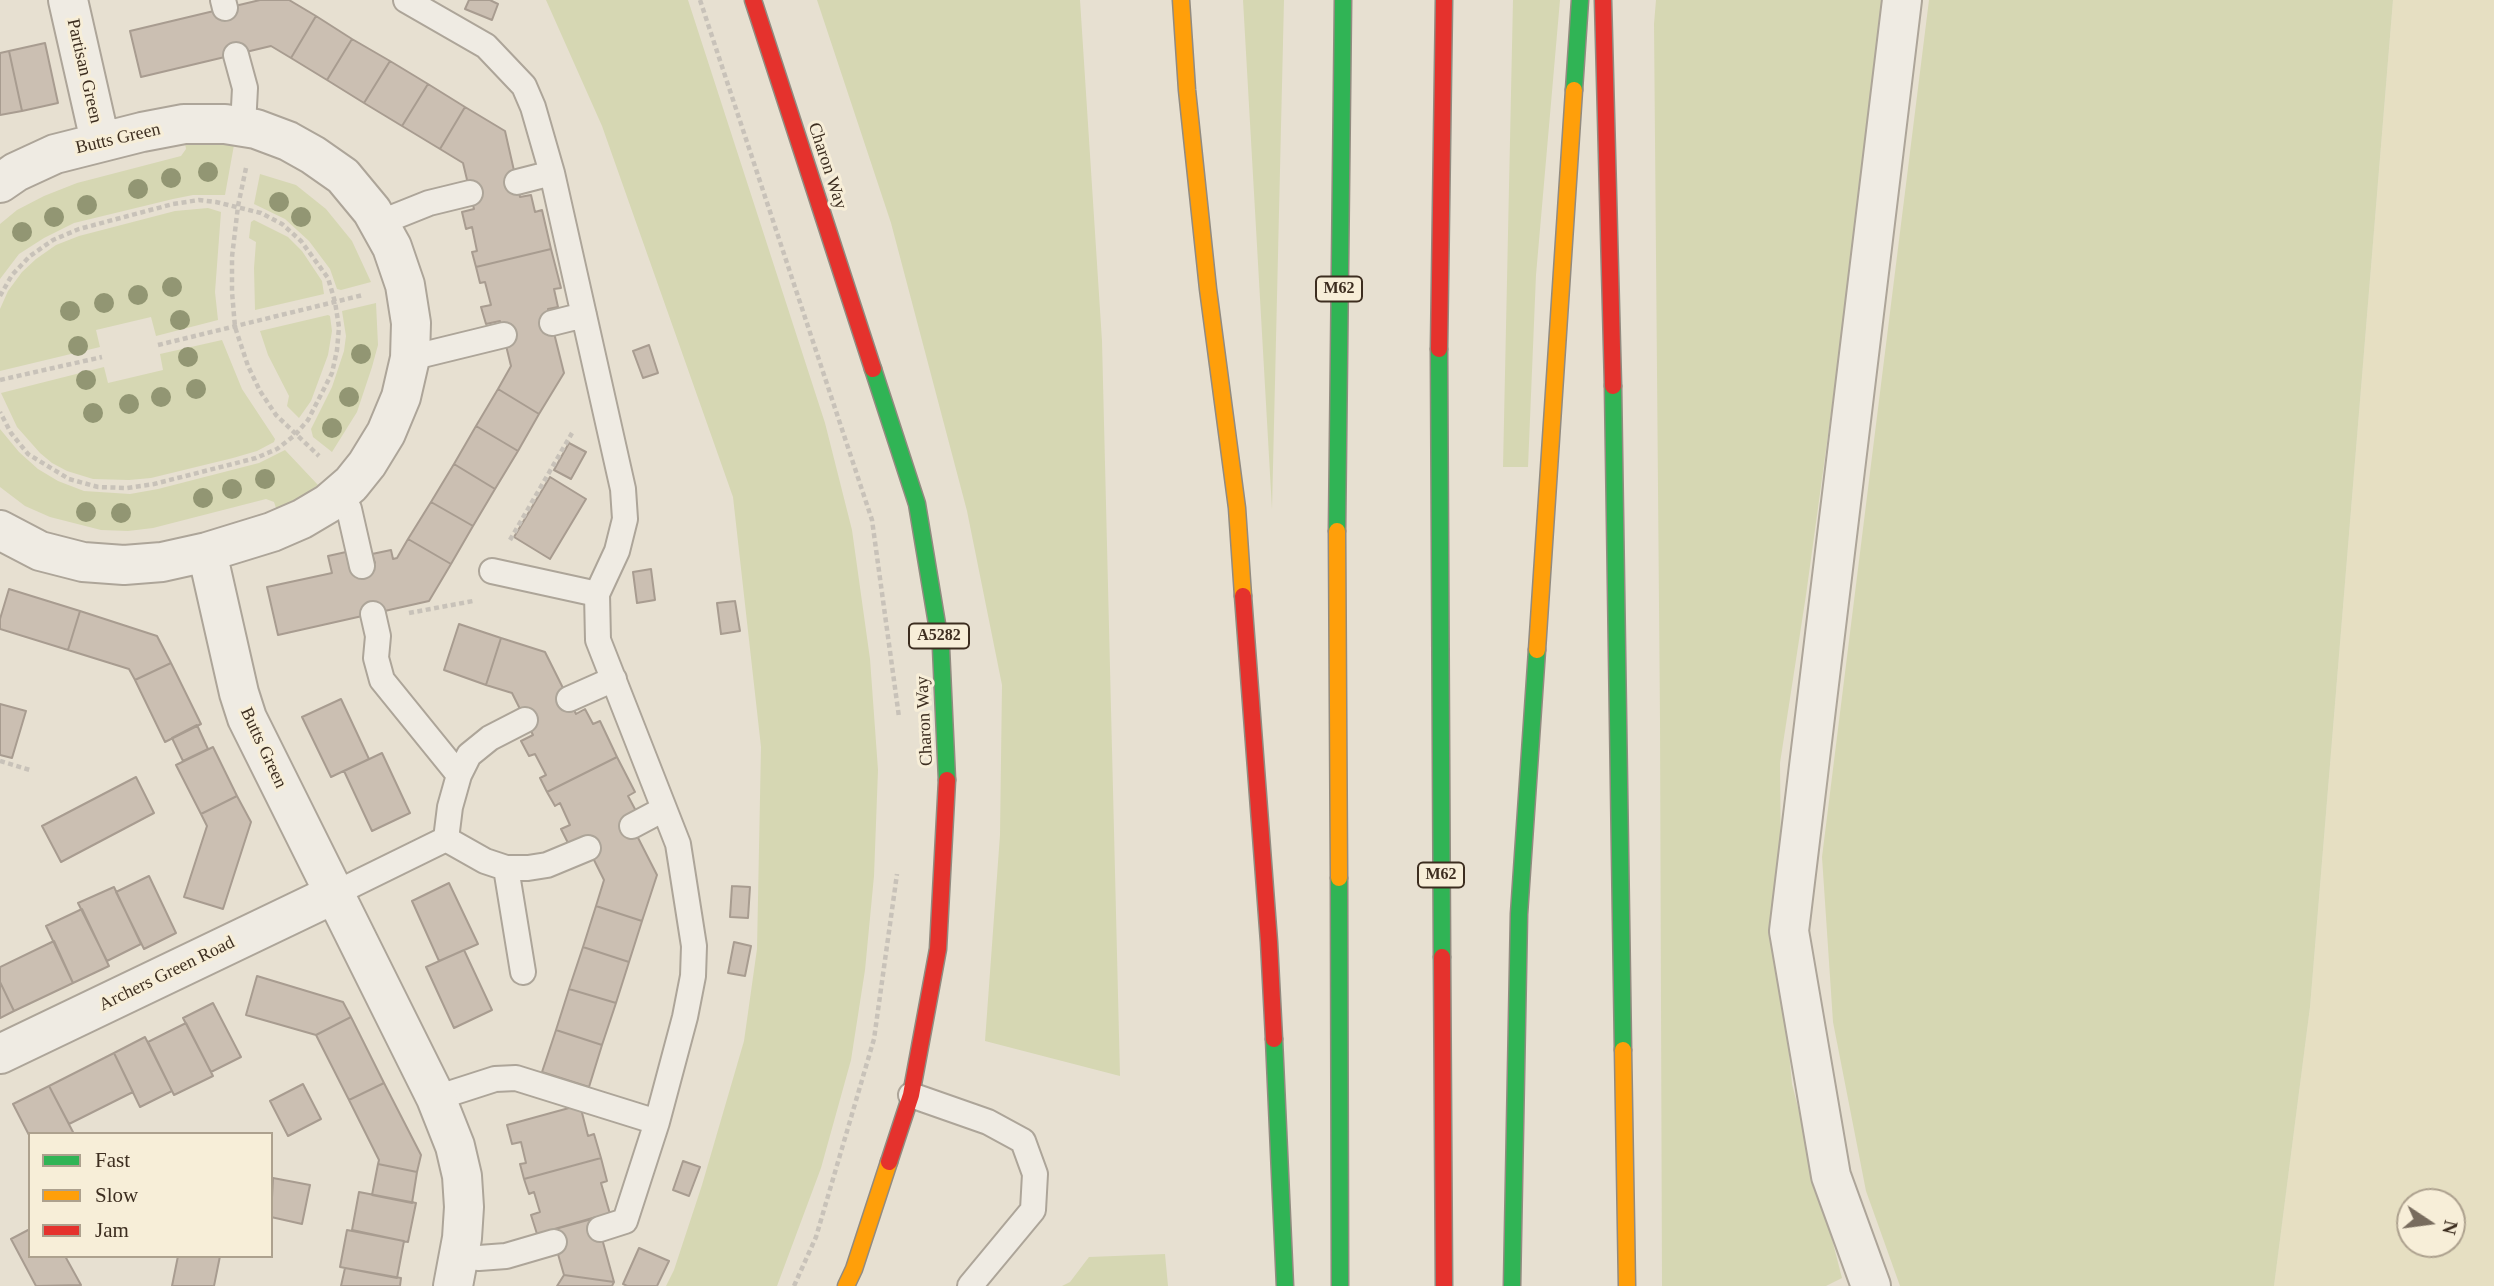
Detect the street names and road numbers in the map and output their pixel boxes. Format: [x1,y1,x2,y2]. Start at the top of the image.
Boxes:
street label: Partisan Green [62,17,106,125]
street label: Butts Green [73,119,163,159]
street label: Charon Way [803,120,851,212]
road number: M62 [1316,276,1362,302]
road number: A5282 [909,624,969,649]
street label: Charon Way [912,675,938,767]
street label: Butts Green [235,704,291,792]
road number: M62 [1418,862,1464,888]
street label: Archers Green Road [96,932,238,1016]

